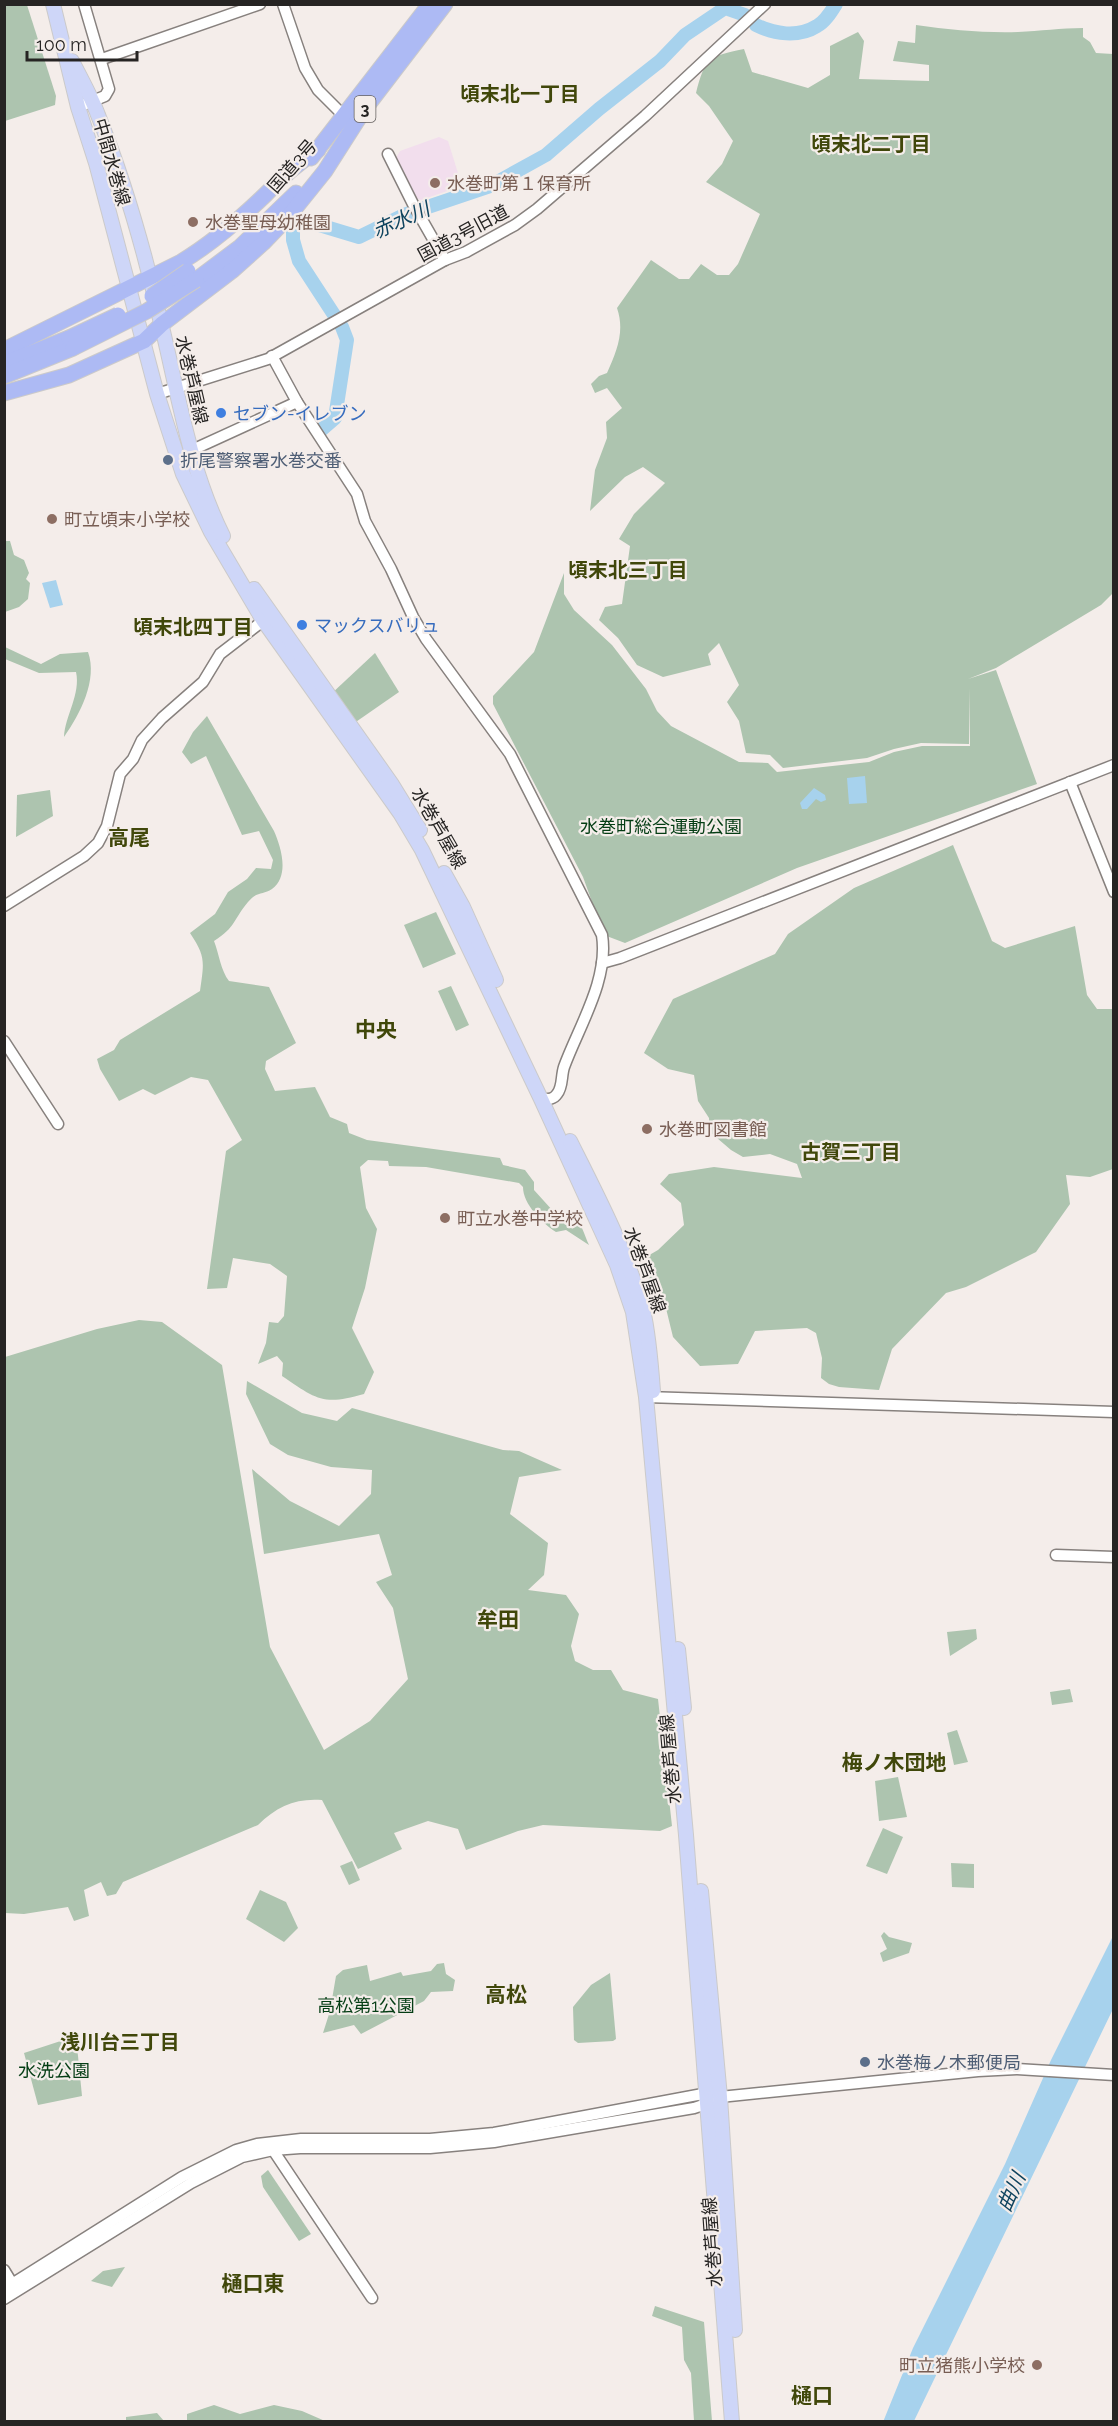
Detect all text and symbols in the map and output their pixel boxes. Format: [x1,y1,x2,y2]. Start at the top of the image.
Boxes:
scale bar [27,24,136,62]
text: 100 m [36,34,87,55]
district label: 頃末北一丁目 [460,82,580,106]
road number: 3 [354,96,376,122]
street label: 中間水巻線 [90,116,134,208]
district label: 頃末北二丁目 [811,132,931,156]
street label: 国道3号 [263,135,321,197]
place label: 水巻町第１保育所 [447,173,591,194]
marker: 水巻町第１保育所 [428,176,442,190]
water label: 赤水川 [369,196,435,243]
street label: 国道3号旧道 [414,200,512,266]
place label: 水巻聖母幼稚園 [205,212,331,233]
marker: 水巻聖母幼稚園 [186,215,200,229]
street label: 水巻芦屋線 [172,334,212,426]
place label: セブン-イレブン [233,403,367,424]
marker: セブン-イレブン [214,406,228,420]
place label: 折尾警察署水巻交番 [180,450,342,471]
marker: 折尾警察署水巻交番 [161,453,175,467]
place label: 町立頃末小学校 [64,509,190,530]
marker: 町立頃末小学校 [45,512,59,526]
district label: 頃末北三丁目 [568,558,688,582]
district label: 頃末北四丁目 [133,615,253,639]
place label: マックスバリュ [314,615,439,636]
marker: マックスバリュ [295,618,309,632]
street label: 水巻芦屋線 [407,784,471,872]
park label: 水巻町総合運動公園 [580,816,742,837]
district label: 高尾 [108,825,150,850]
district label: 中央 [355,1017,397,1042]
place label: 水巻町図書館 [659,1119,767,1140]
marker: 水巻町図書館 [640,1122,654,1136]
district label: 古賀三丁目 [801,1140,901,1164]
place label: 町立水巻中学校 [457,1208,583,1229]
marker: 町立水巻中学校 [438,1211,452,1225]
street label: 水巻芦屋線 [620,1224,670,1316]
district label: 牟田 [477,1607,519,1632]
street label: 水巻芦屋線 [656,1713,684,1805]
district label: 梅ノ木団地 [842,1750,947,1775]
district label: 高松 [485,1982,527,2007]
park label: 高松第1公園 [317,1995,415,2016]
district label: 浅川台三丁目 [60,2030,180,2054]
place label: 水巻梅ノ木郵便局 [877,2052,1021,2073]
marker: 水巻梅ノ木郵便局 [858,2055,872,2069]
park label: 水洗公園 [18,2060,90,2081]
water label: 曲川 [992,2167,1031,2215]
street label: 水巻芦屋線 [698,2196,726,2288]
district label: 樋口東 [222,2271,285,2296]
place label: 町立猪熊小学校 [899,2355,1025,2376]
marker: 町立猪熊小学校 [1030,2358,1044,2372]
district label: 樋口 [791,2383,833,2408]

